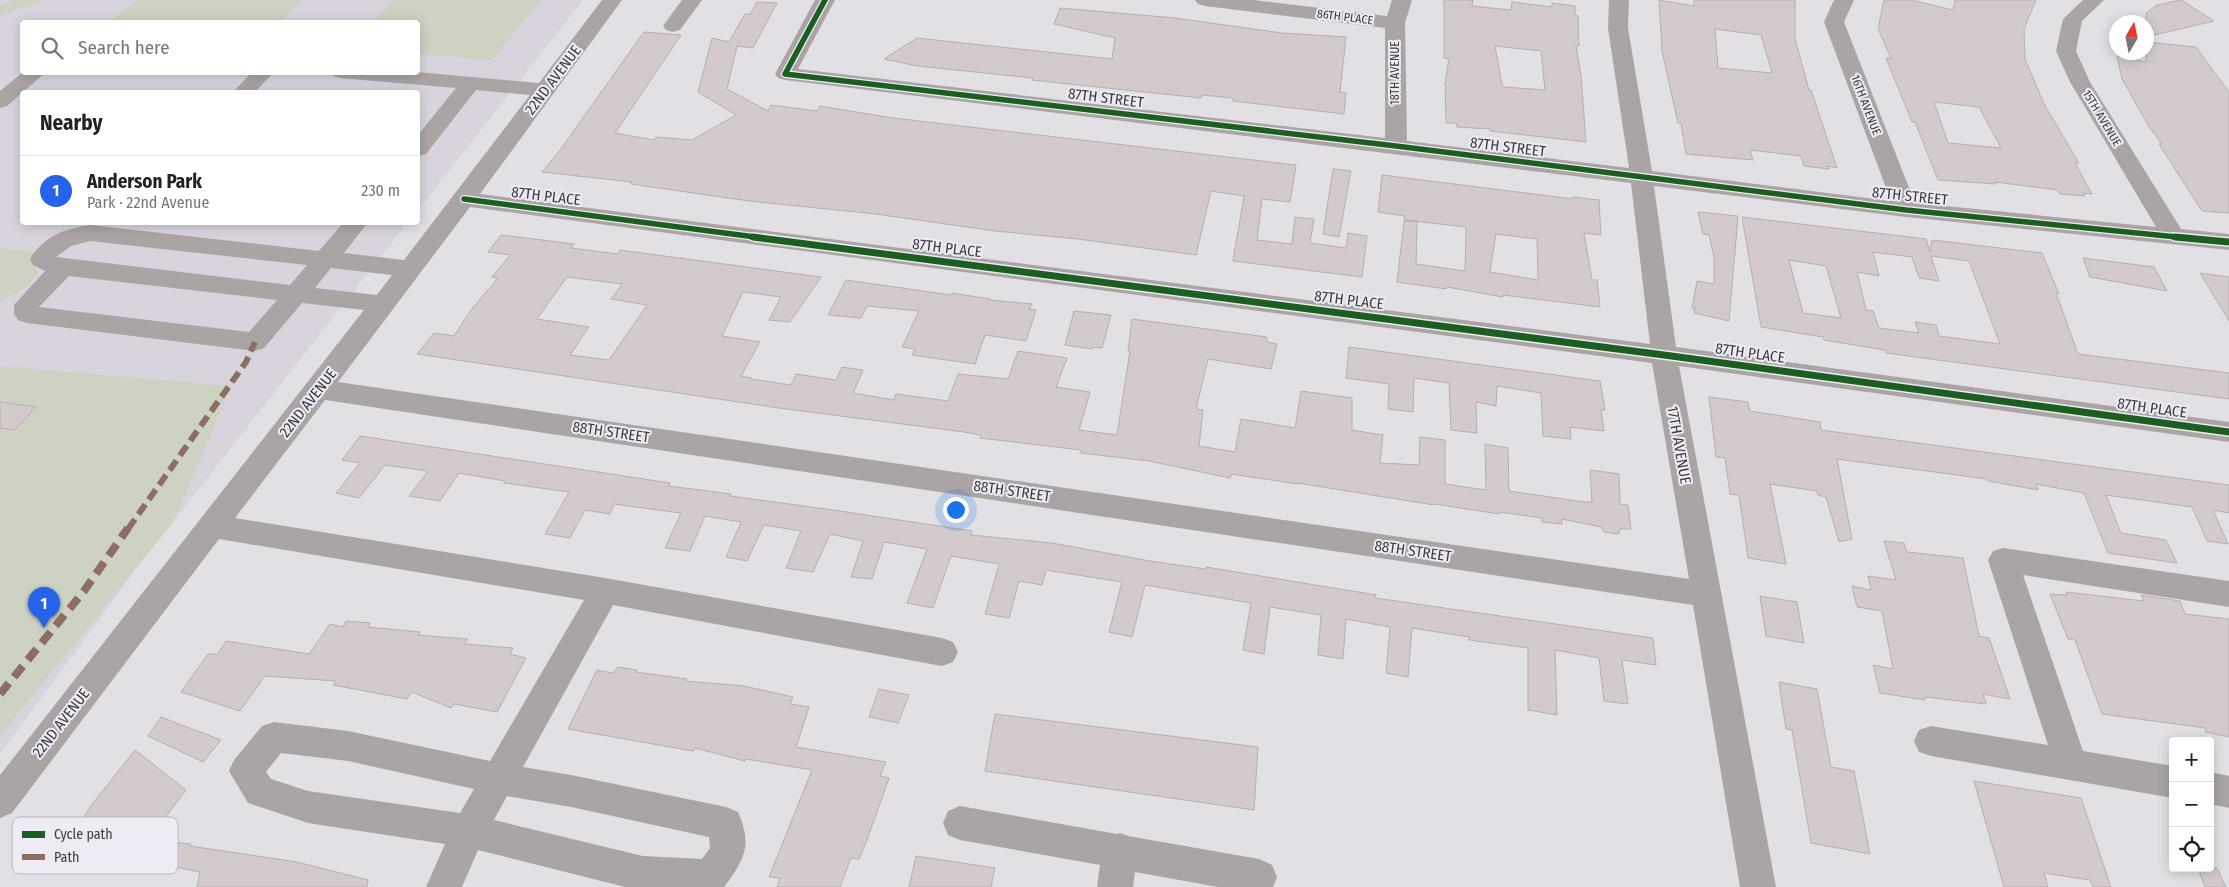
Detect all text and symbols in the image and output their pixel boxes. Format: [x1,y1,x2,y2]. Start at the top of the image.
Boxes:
street label: 86TH PLACE [1316,7,1374,27]
north arrow [2109,15,2154,60]
search box [20,20,420,75]
icon: search [38,34,66,62]
text: Search here [78,36,170,59]
street label: 18TH AVENUE [1388,41,1402,105]
street label: 22ND AVENUE [521,42,585,118]
street label: 16TH AVENUE [1848,73,1884,138]
street label: 87TH STREET [1067,84,1145,112]
street label: 15TH AVENUE [2080,87,2124,149]
text: Nearby [40,110,102,136]
street label: 87TH STREET [1469,133,1547,161]
text: Anderson Park [87,170,202,193]
text: 1 [53,181,59,200]
text: 230 m [361,181,400,200]
street label: 87TH PLACE [510,183,582,209]
street label: 87TH STREET [1871,183,1949,209]
text: Park · 22nd Avenue [87,193,209,212]
street label: 87TH PLACE [911,235,983,261]
street label: 87TH PLACE [1313,287,1385,313]
street label: 87TH PLACE [1714,339,1786,367]
street label: 22ND AVENUE [276,365,340,441]
street label: 87TH PLACE [2116,394,2188,422]
street label: 17TH AVENUE [1663,405,1695,485]
street label: 88TH STREET [571,418,651,446]
street label: 88TH STREET [972,477,1052,505]
your location [943,497,969,523]
street label: 88TH STREET [1373,537,1453,565]
pin: 1 [28,587,60,628]
street label: 22ND AVENUE [29,685,93,761]
map controls [2169,737,2214,872]
button: + [2169,737,2214,782]
button: − [2169,782,2214,827]
legend [12,817,178,874]
text: Cycle path [54,826,113,843]
button: locate [2169,827,2214,872]
text: Path [54,849,79,866]

